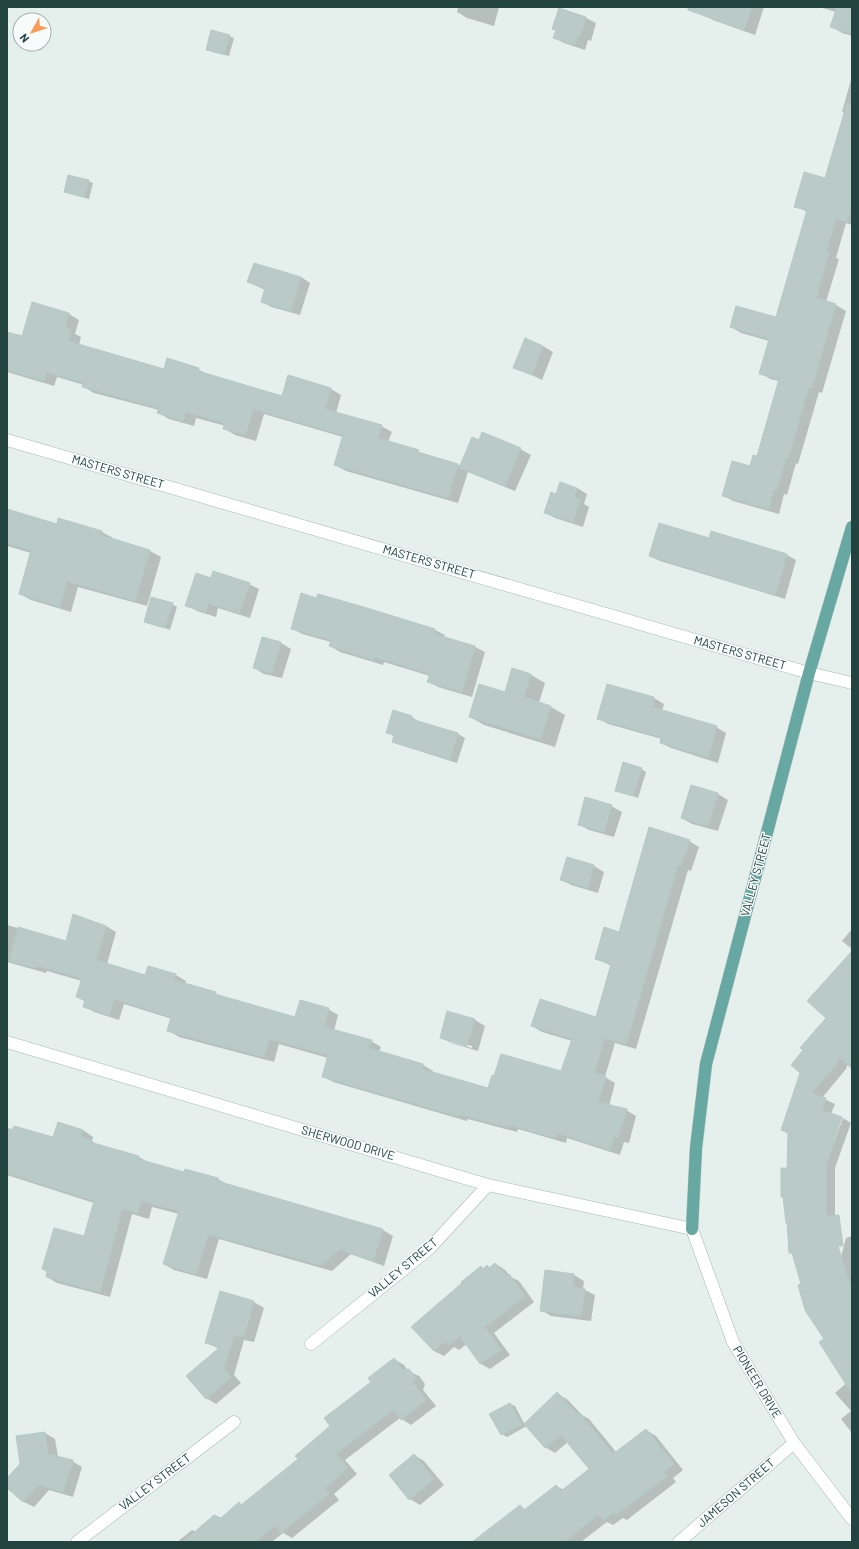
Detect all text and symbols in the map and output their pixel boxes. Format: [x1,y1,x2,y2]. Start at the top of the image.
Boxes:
north arrow [12,12,52,52]
text: N [16,32,31,46]
street label: MASTERS STREET [71,451,166,491]
street label: MASTERS STREET [382,541,477,581]
street label: MASTERS STREET [693,632,788,672]
street label: VALLEY STREET [737,831,773,918]
street label: SHERWOOD DRIVE [300,1122,397,1162]
street label: VALLEY STREET [365,1234,440,1300]
street label: PIONEER DRIVE [731,1343,785,1420]
street label: VALLEY STREET [116,1450,193,1513]
street label: JAMESON STREET [694,1455,777,1529]

